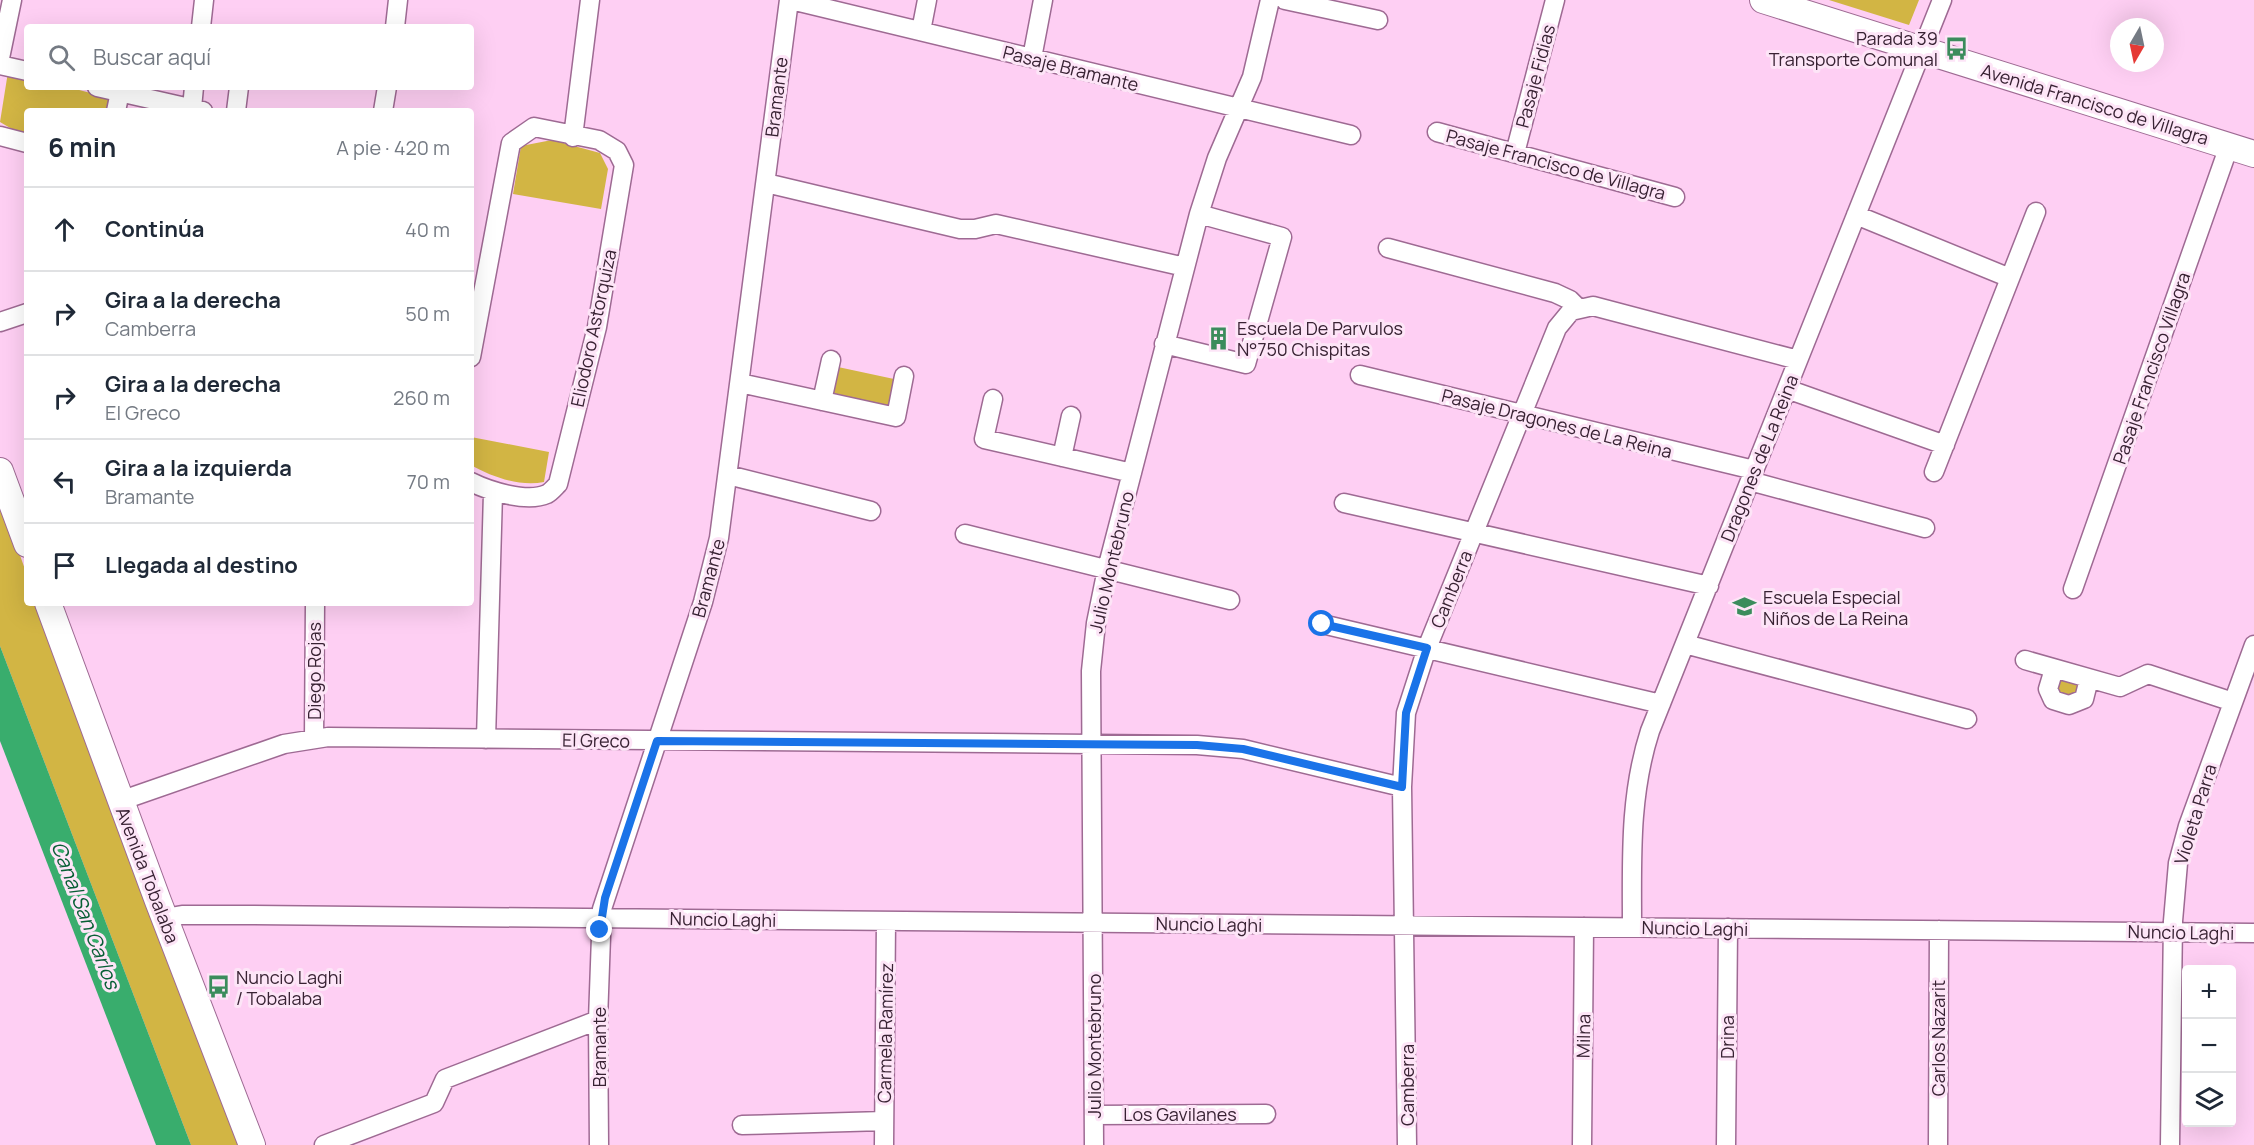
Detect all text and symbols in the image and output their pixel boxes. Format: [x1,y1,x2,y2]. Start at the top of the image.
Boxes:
north arrow [2110,18,2164,72]
street label: Pasaje Fidias [1510,22,1560,130]
search box [24,24,474,90]
place label: Parada 39 Transporte Comunal [1769,26,1938,71]
bus stop icon: Parada 39 Transporte Comunal [1943,35,1969,61]
street label: Pasaje Bramante [1001,40,1141,96]
icon: search [45,41,78,74]
text: Buscar aquí [93,42,211,72]
street label: Bramante [759,56,793,138]
street label: Avenida Francisco de Villagra [1978,58,2212,150]
street label: Pasaje Francisco de Villagra [1444,123,1668,205]
text: 6 min [48,129,116,165]
text: A pie · 420 m [336,134,450,161]
icon: ahead [48,213,81,246]
text: Continúa [105,214,205,244]
text: 40 m [405,216,450,243]
street label: Eliodoro Astorquiza [565,247,621,409]
street label: Pasaje Francisco Villagra [2107,269,2195,467]
text: Gira a la derecha [105,285,281,315]
icon: right [48,297,81,330]
text: 50 m [405,300,450,327]
text: Camberra [105,315,196,342]
place label: Escuela De Parvulos N°750 Chispitas [1237,316,1403,361]
building icon: Escuela De Parvulos N°750 Chispitas [1206,325,1232,351]
text: Gira a la derecha [105,369,281,399]
street label: Dragones de La Reina [1715,371,1803,545]
icon: right [48,381,81,414]
street label: Pasaje Dragones de La Reina [1439,383,1675,463]
text: 260 m [393,384,450,411]
text: El Greco [105,399,180,426]
text: Gira a la izquierda [105,453,292,483]
icon: left [48,465,81,498]
text: 70 m [407,468,450,495]
text: Bramante [105,483,194,510]
street label: Julio Montebruno [1083,489,1139,635]
street label: Bramante [686,536,730,620]
street label: Camberra [1425,547,1477,631]
icon: arrive [48,549,81,582]
text: Llegada al destino [105,550,298,580]
place label: Escuela Especial Niños de La Reina [1763,585,1908,630]
school or university icon: Escuela Especial Niños de La Reina [1732,594,1758,620]
route start [1308,610,1334,636]
street label: Diego Rojas [302,622,326,720]
street label: El Greco [562,727,630,753]
street label: Violeta Parra [2168,761,2222,867]
street label: Avenida Tobalaba [111,803,185,947]
water label: Canal San Carlos [45,837,127,994]
street label: Nuncio Laghi [670,906,776,932]
street label: Nuncio Laghi [1156,911,1262,937]
street label: Nuncio Laghi [1642,915,1748,941]
route end [586,916,612,942]
street label: Nuncio Laghi [2128,919,2234,945]
street label: Carmela Ramírez [872,963,898,1103]
place label: Nuncio Laghi / Tobalaba [236,965,343,1010]
map controls [2182,965,2236,1127]
button: + [2182,965,2236,1019]
bus stop icon: Nuncio Laghi / Tobalaba [205,974,231,1000]
street label: Julio Montebruno [1082,974,1106,1118]
street label: Carlos Nazarit [1926,980,1950,1096]
street label: Bramante [587,1007,611,1087]
street label: Milna [1571,1014,1595,1058]
street label: Drina [1715,1015,1739,1059]
button: − [2182,1019,2236,1073]
street label: Camberra [1395,1044,1419,1126]
button: layers [2182,1073,2236,1127]
street label: Los Gavilanes [1123,1102,1237,1126]

